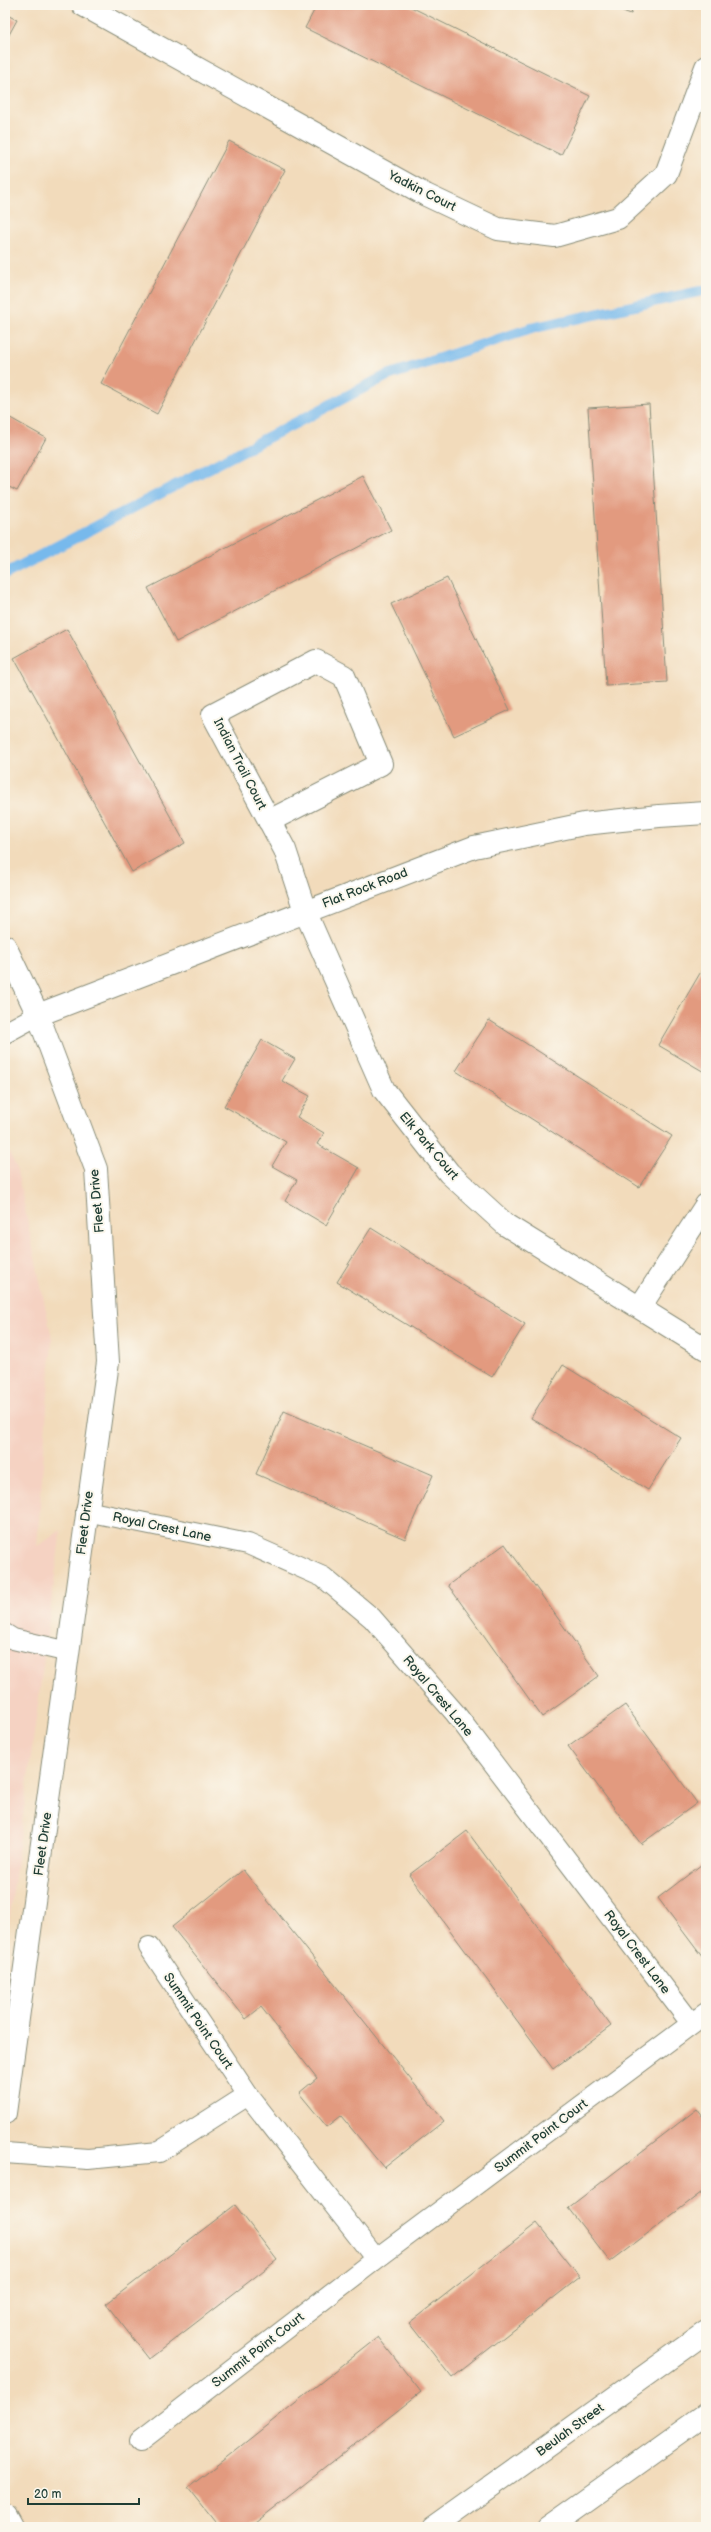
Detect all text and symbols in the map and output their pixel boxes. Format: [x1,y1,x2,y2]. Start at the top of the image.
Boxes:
street label: Yadkin Court [384,167,459,215]
street label: Indian Trail Court [210,716,270,812]
street label: Flat Rock Road [320,864,410,912]
street label: Elk Park Court [396,1109,462,1183]
street label: Fleet Drive [86,1168,108,1234]
street label: Fleet Drive [73,1490,97,1556]
street label: Royal Crest Lane [111,1509,213,1545]
street label: Royal Crest Lane [400,1652,477,1740]
street label: Fleet Drive [31,1811,55,1877]
street label: Royal Crest Lane [600,1907,674,1997]
street label: Summit Point Court [160,1970,236,2072]
street label: Summit Point Court [491,2096,591,2176]
street label: Summit Point Court [209,2309,307,2391]
street label: Beulah Street [533,2400,607,2460]
scale bar [28,2480,139,2506]
text: 20 m [34,2487,61,2502]

